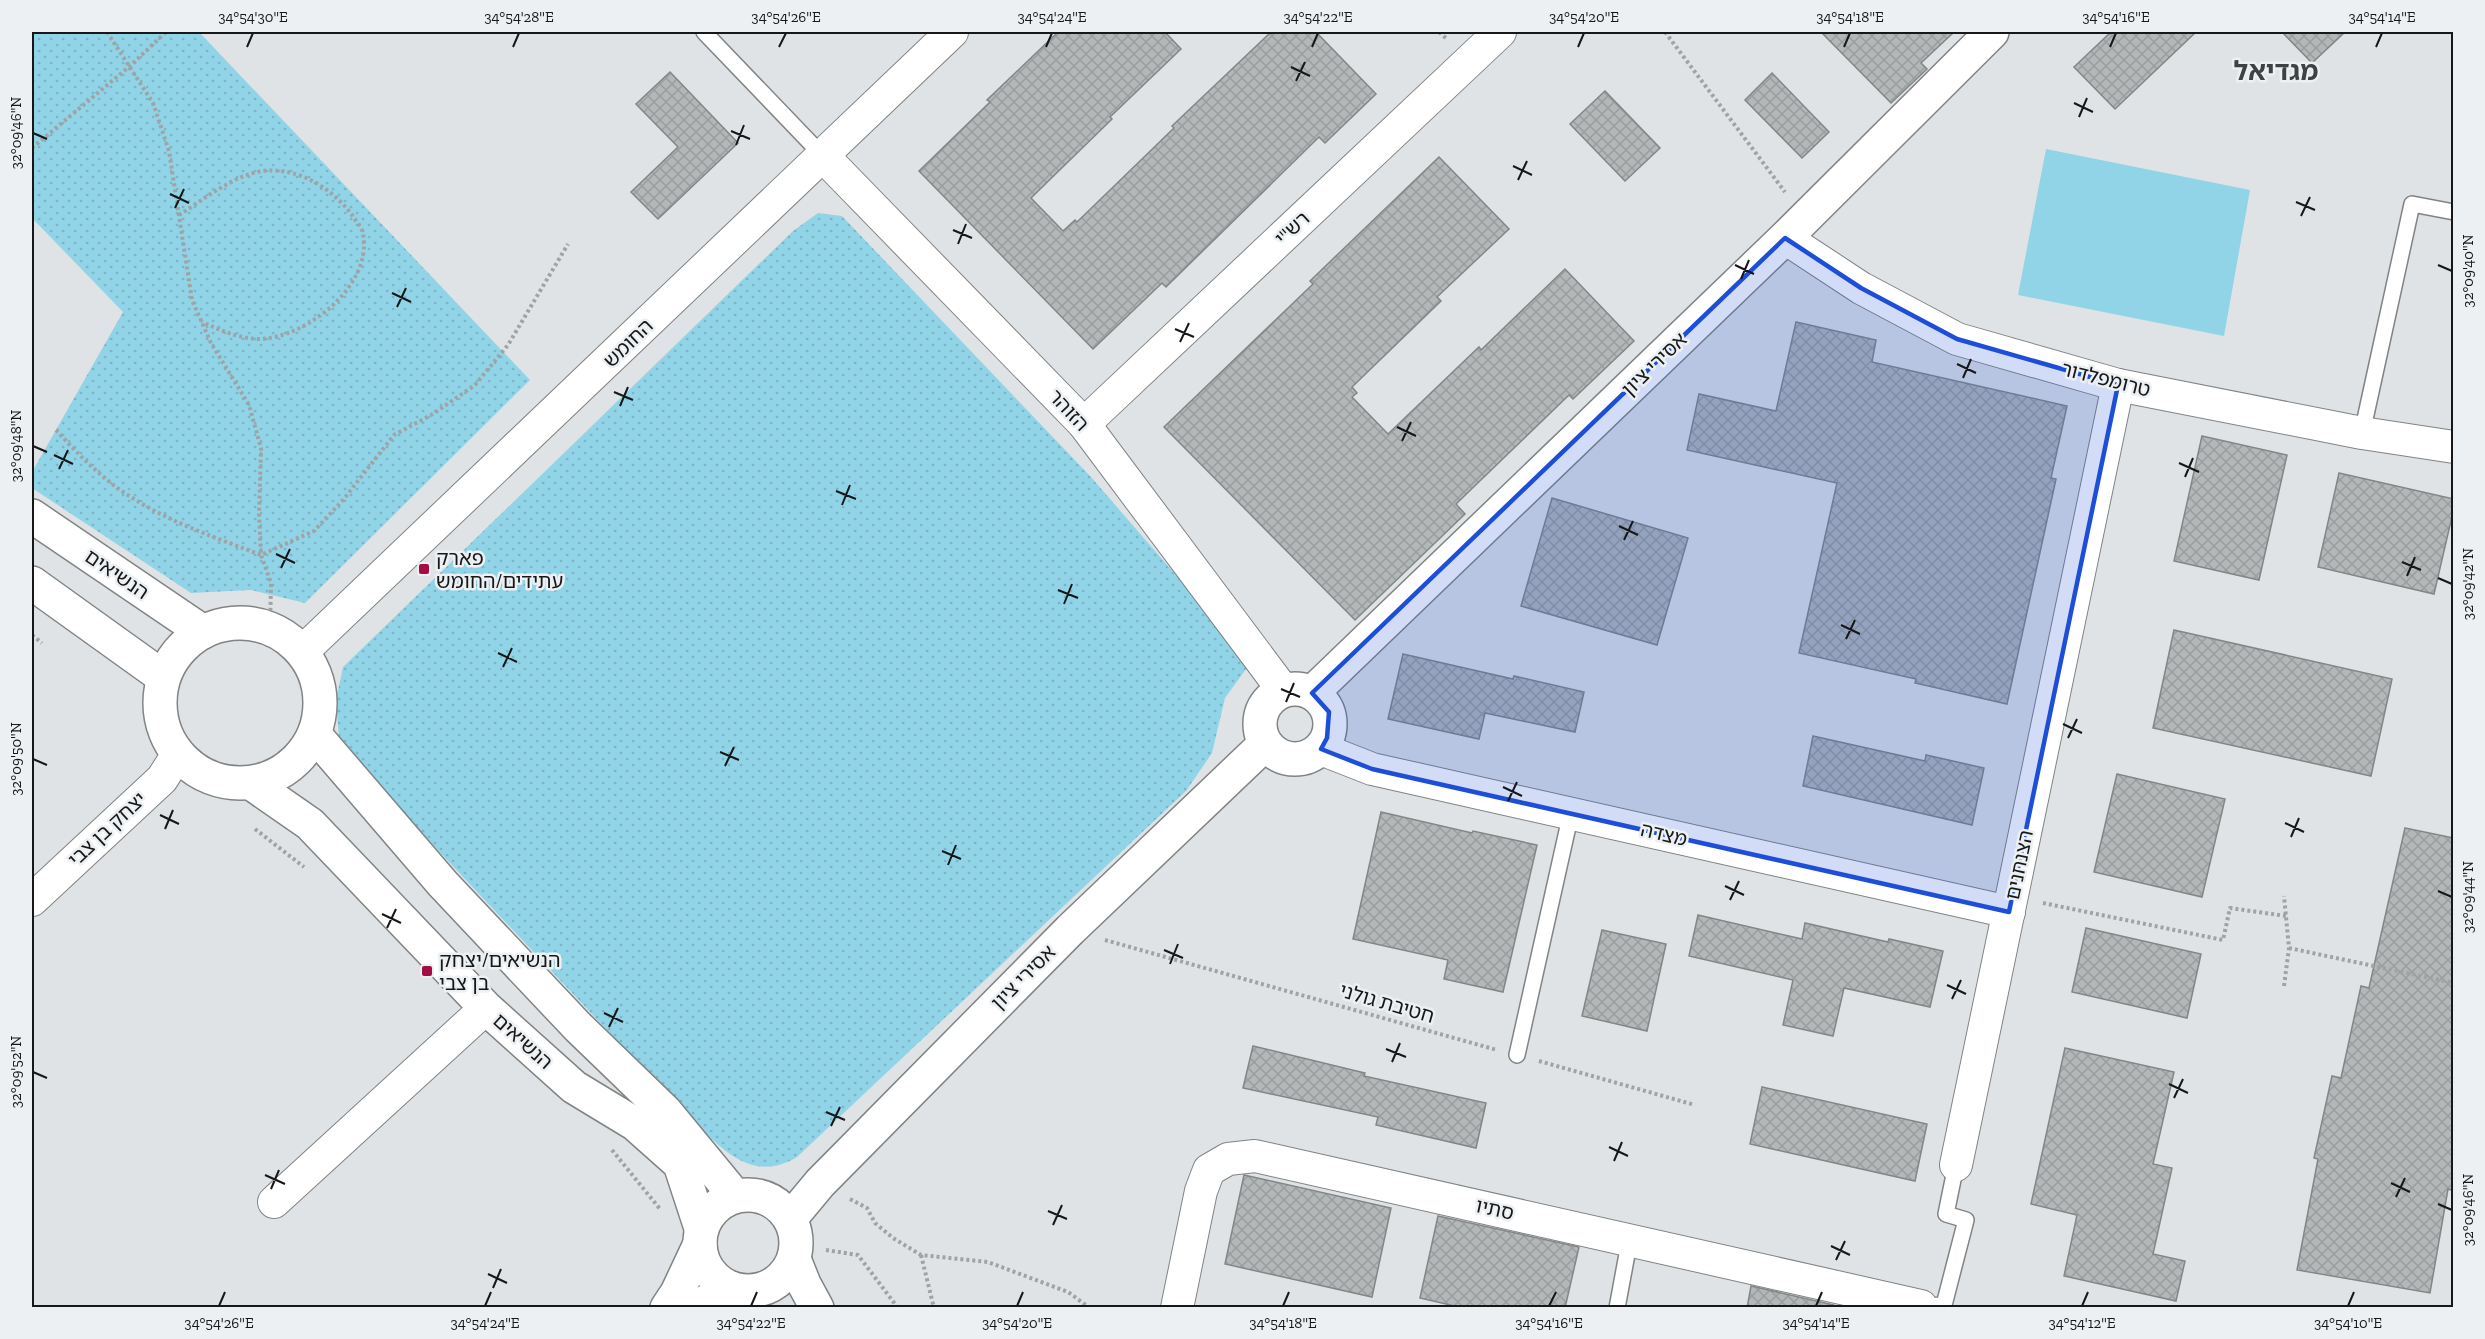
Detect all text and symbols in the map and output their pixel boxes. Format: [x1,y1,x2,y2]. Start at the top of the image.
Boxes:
text: 34°54'30"E [218,8,288,26]
text: 34°54'28"E [484,8,554,26]
text: 34°54'26"E [751,8,821,26]
text: 34°54'24"E [1017,8,1087,26]
text: 34°54'22"E [1283,8,1353,26]
text: 34°54'20"E [1549,8,1619,26]
text: 34°54'18"E [1816,8,1884,26]
text: 34°54'16"E [2082,8,2150,26]
text: 34°54'14"E [2348,8,2416,26]
district label: מגדיאל [2234,55,2318,87]
text: 32°09'46"N [7,97,25,169]
street label: רש"י [1270,206,1314,250]
text: 32°09'40"N [2459,234,2477,308]
street label: החומש [598,314,658,372]
street label: אסירי ציון [1616,327,1692,401]
street label: טרומפלדור [2059,356,2153,402]
street label: הזוהר [1044,384,1094,436]
text: 32°09'48"N [7,410,25,482]
street label: הנשיאים [81,544,153,604]
place label: פארק עתידים/החומש [436,546,563,593]
text: 32°09'42"N [2459,548,2477,620]
marker: פארק עתידים/החומש [417,562,431,576]
text: 32°09'50"N [7,722,25,796]
street label: יצחק בן צבי [63,787,151,871]
street label: מצדה [1638,817,1690,851]
street label: הצנחנים [2000,828,2038,902]
text: 32°09'44"N [2459,861,2477,933]
street label: אסירי ציון [986,940,1060,1014]
place label: הנשיאים/יצחק בן צבי [439,948,560,995]
marker: הנשיאים/יצחק בן צבי [420,964,434,978]
street label: חטיבת גולני [1337,978,1437,1028]
street label: הנשיאים [488,1008,558,1074]
text: 32°09'52"N [7,1036,25,1108]
text: 32°09'46"N [2459,1174,2477,1246]
street label: סתיו [1474,1193,1516,1225]
text: 34°54'26"E [184,1314,254,1332]
text: 34°54'24"E [450,1314,520,1332]
text: 34°54'22"E [716,1314,786,1332]
text: 34°54'20"E [982,1314,1052,1332]
text: 34°54'18"E [1249,1314,1317,1332]
text: 34°54'16"E [1515,1314,1583,1332]
text: 34°54'14"E [1782,1314,1850,1332]
text: 34°54'12"E [2048,1314,2116,1332]
text: 34°54'10"E [2314,1314,2382,1332]

